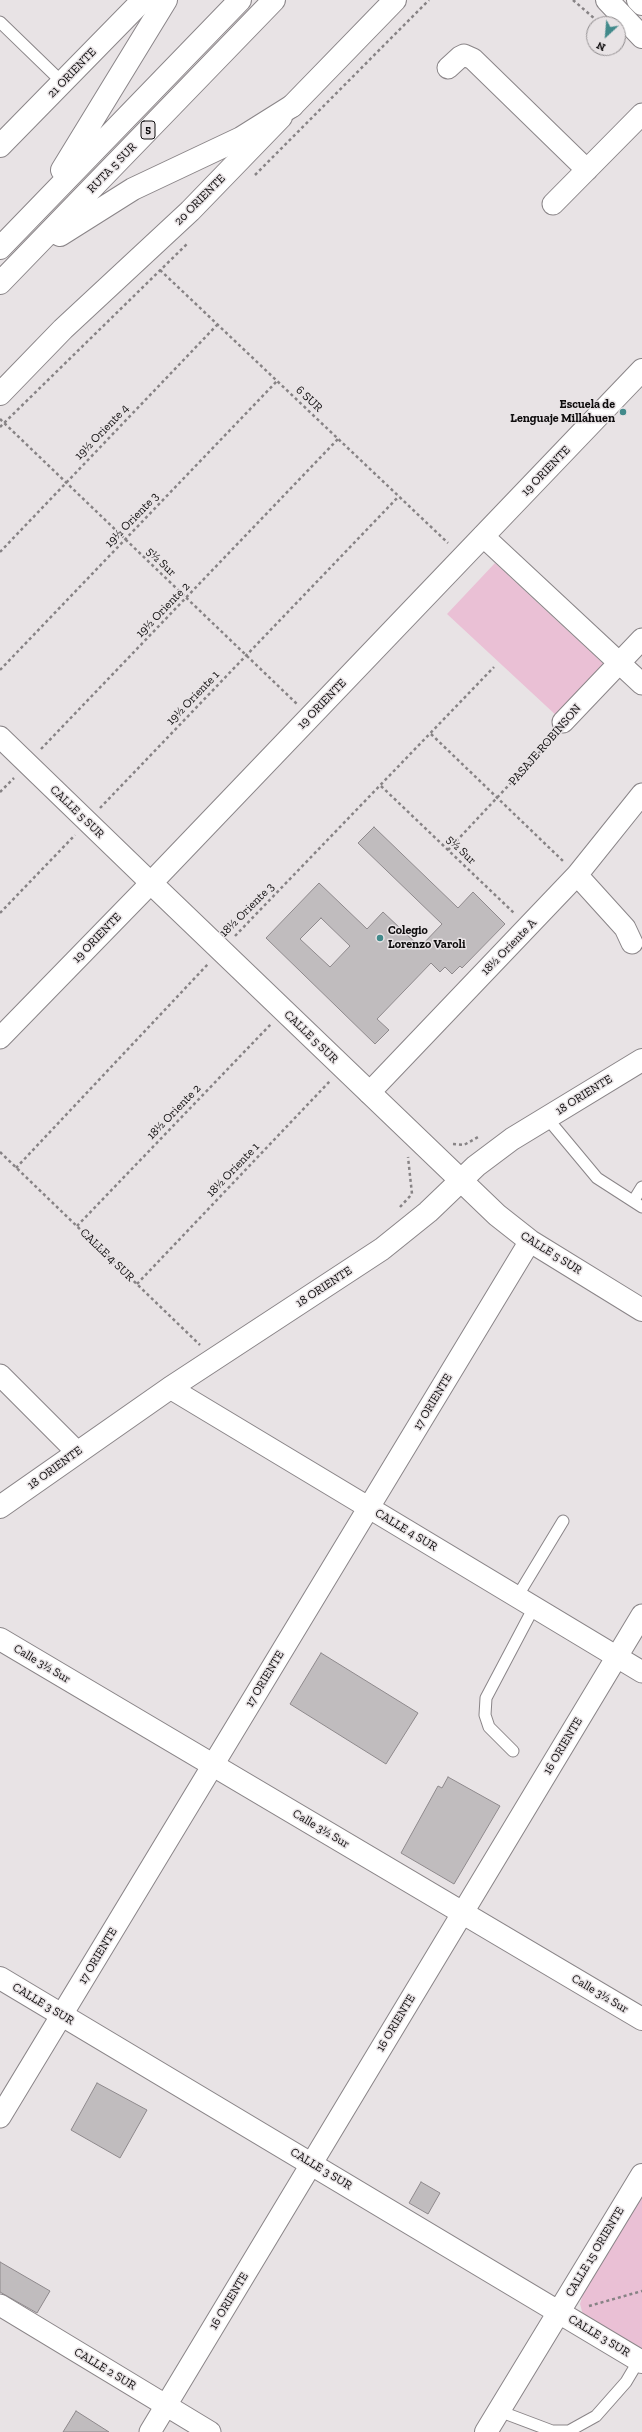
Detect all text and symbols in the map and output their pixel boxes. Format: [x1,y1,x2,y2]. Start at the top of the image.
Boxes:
north arrow [586,16,626,56]
text: N [594,39,608,54]
street label: 21 ORIENTE [45,45,99,101]
road number: 5 [141,121,155,139]
street label: RUTA 5 SUR [84,140,140,196]
street label: 20 ORIENTE [172,172,228,228]
street label: 6 SUR [293,383,325,415]
place label: Escuela de Lenguaje Millahuen [510,398,615,426]
street label: 19½ Oriente 4 [72,401,132,463]
marker: Escuela de Lenguaje Millahuen [618,407,628,417]
street label: 19 ORIENTE [519,443,573,499]
street label: 19½ Oriente 3 [102,489,162,551]
street label: 5½ Sur [143,544,179,580]
street label: 19½ Oriente 2 [133,579,193,641]
street label: 19½ Oriente 1 [164,668,222,728]
street label: 19 ORIENTE [295,676,349,732]
street label: PASAJE ROBINSON [506,701,584,789]
street label: CALLE 5 SUR [47,783,107,841]
street label: 5½ Sur [443,832,479,868]
street label: 18½ Oriente 3 [217,880,277,940]
street label: 19 ORIENTE [70,910,124,966]
street label: 18½ Oriente A [478,916,540,978]
place label: Colegio Lorenzo Varoli [388,924,465,952]
marker: Colegio Lorenzo Varoli [375,933,385,943]
street label: CALLE 5 SUR [281,1008,341,1066]
street label: 18 ORIENTE [553,1072,615,1118]
street label: 18½ Oriente 2 [144,1081,204,1143]
street label: 18½ Oriente 1 [204,1140,262,1200]
street label: CALLE 4 SUR [77,1226,137,1284]
street label: CALLE 5 SUR [518,1228,584,1278]
street label: 18 ORIENTE [293,1264,355,1310]
street label: 17 ORIENTE [411,1371,455,1433]
street label: 18 ORIENTE [25,1443,85,1493]
street label: CALLE 4 SUR [372,1506,440,1554]
street label: Calle 3½ Sur [11,1641,73,1687]
street label: 17 ORIENTE [243,1648,287,1710]
street label: 16 ORIENTE [540,1715,586,1777]
street label: Calle 3½ Sur [290,1806,352,1852]
street label: 17 ORIENTE [76,1925,120,1987]
street label: Calle 3½ Sur [569,1971,631,2017]
street label: CALLE 3 SUR [10,1980,76,2028]
street label: 16 ORIENTE [373,1992,419,2054]
street label: CALLE 3 SUR [288,2145,354,2193]
street label: CALLE 15 ORIENTE [563,2205,627,2299]
street label: 16 ORIENTE [206,2270,252,2332]
street label: CALLE 3 SUR [566,2312,632,2360]
street label: CALLE 2 SUR [71,2345,139,2393]

